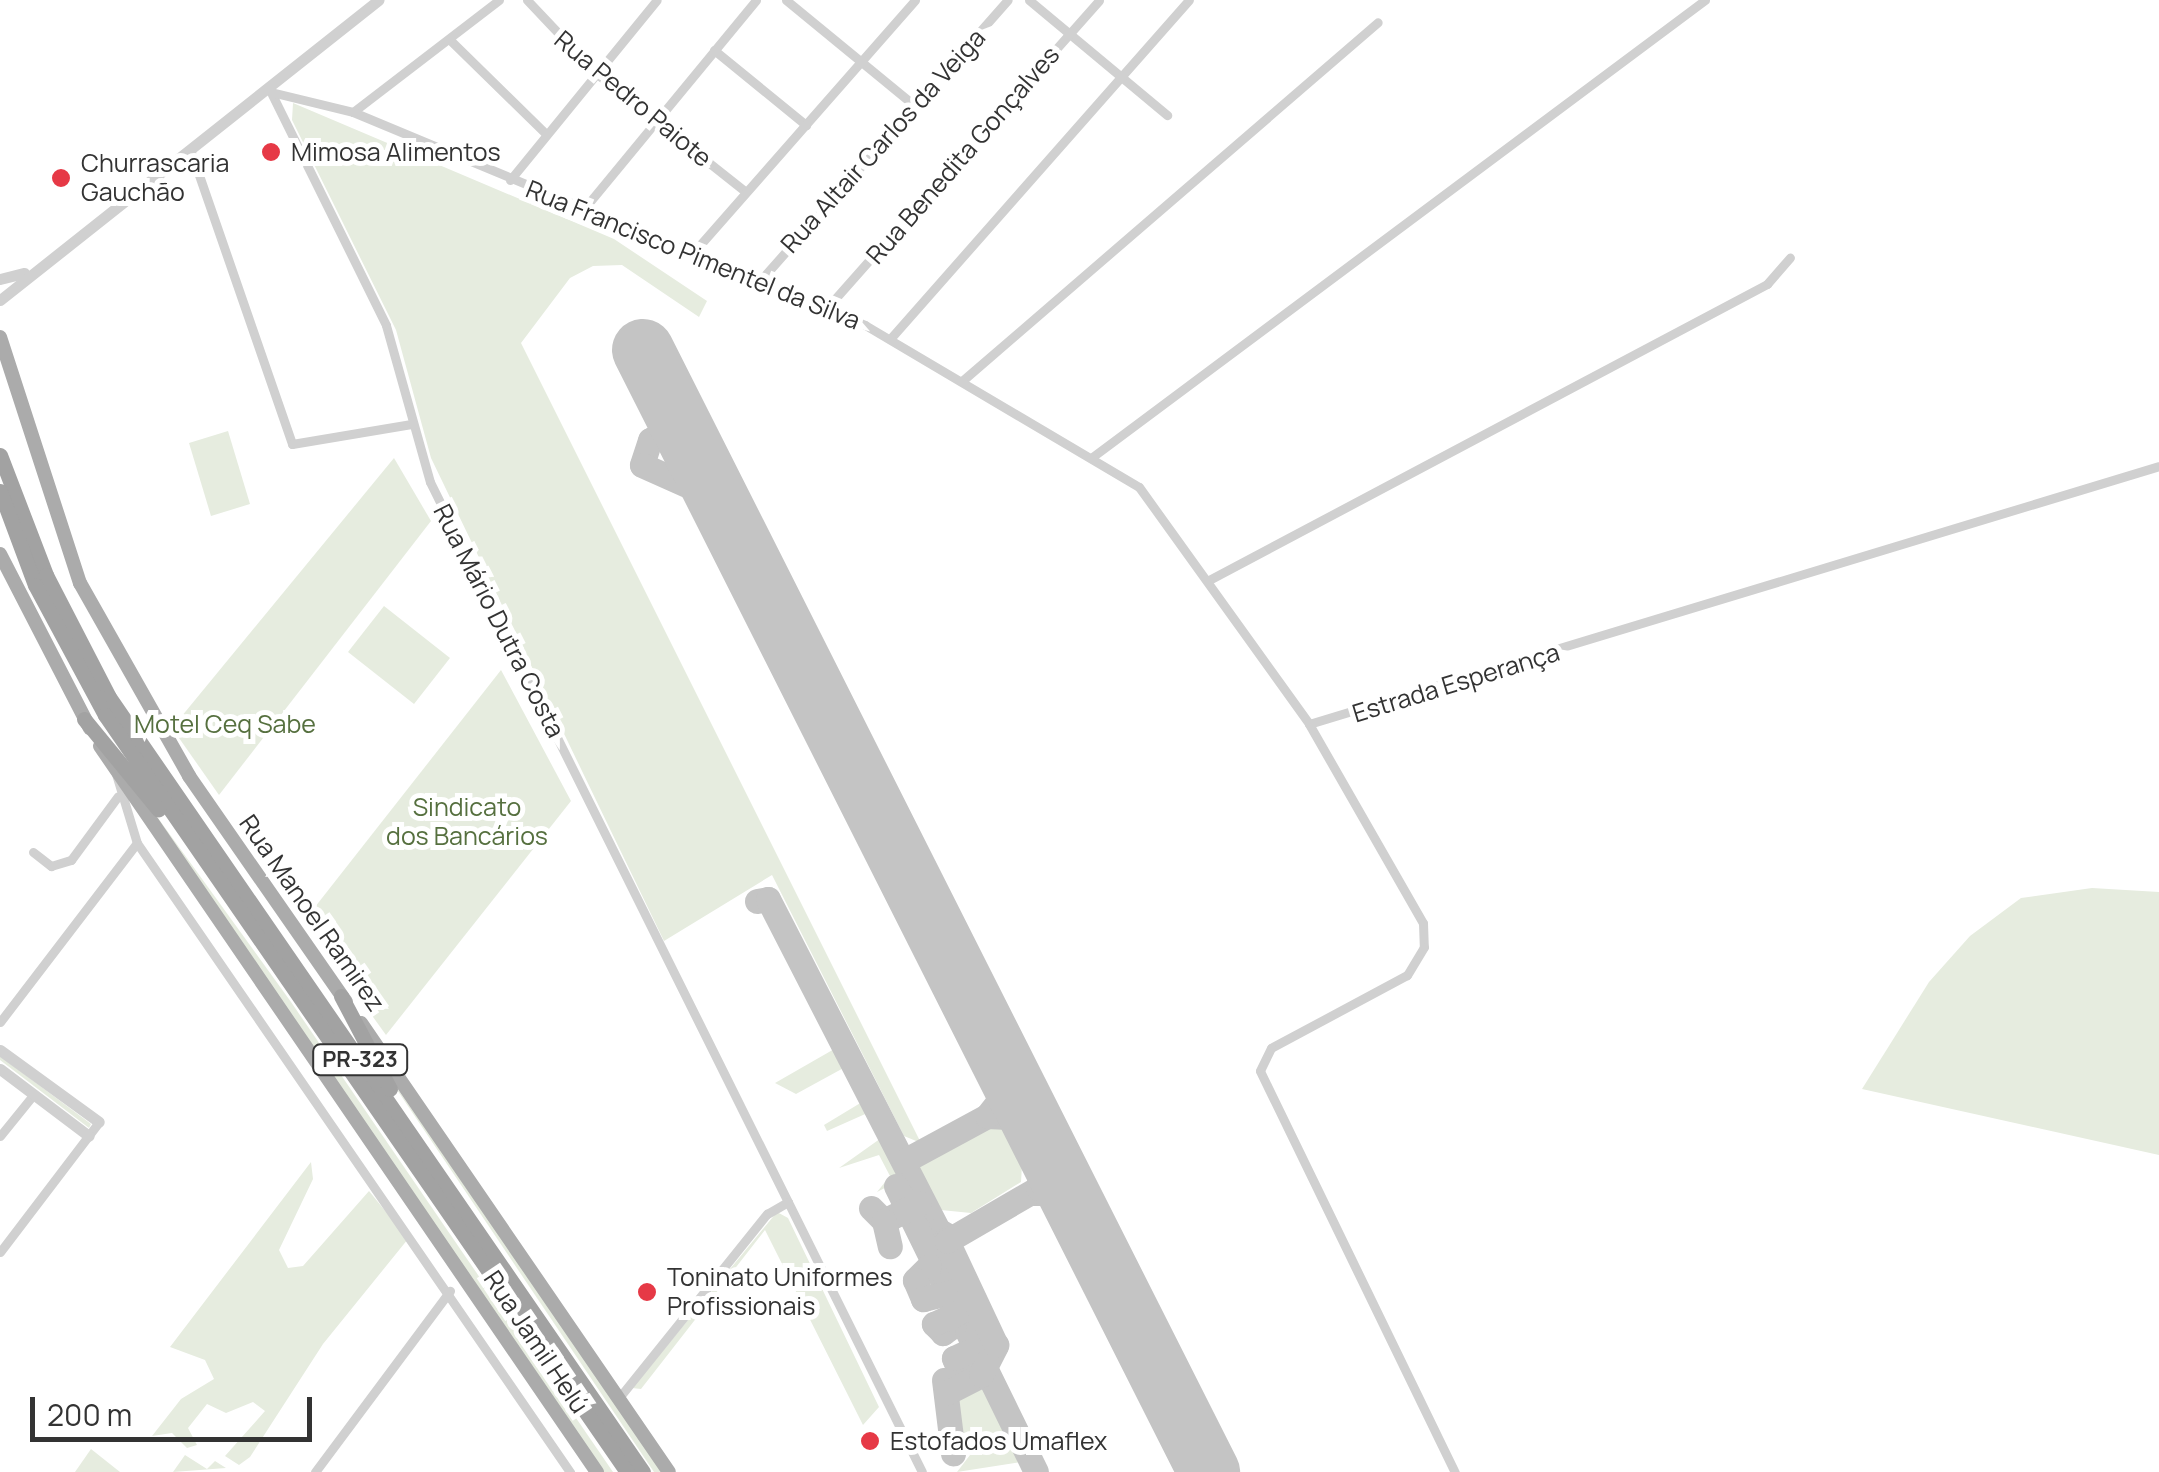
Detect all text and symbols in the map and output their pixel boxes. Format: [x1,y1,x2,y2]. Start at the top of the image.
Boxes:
street label: Rua Altair Carlos da Veiga [775,23,991,259]
street label: Rua Pedro Paiote [548,25,718,173]
street label: Rua Benedita Gonçalves [860,40,1066,270]
place label: Mimosa Alimentos [291,137,501,167]
marker: Mimosa Alimentos [260,141,282,163]
place label: Churrascaria Gauchão [81,149,230,208]
marker: Churrascaria Gauchão [50,167,72,189]
street label: Rua Francisco Pimentel da Silva [522,174,864,336]
street label: Rua Mário Dutra Costa [427,499,571,743]
street label: Estrada Esperança [1349,637,1563,729]
park label: Motel Ceq Sabe [134,709,316,739]
park label: Sindicato dos Bancários [386,793,548,852]
street label: Rua Manoel Ramirez [233,809,391,1017]
road number: PR-323 [310,1043,410,1077]
place label: Toninato Uniformes Profissionais [667,1263,893,1322]
street label: Rua Jamil Helú [477,1265,595,1419]
marker: Toninato Uniformes Profissionais [636,1281,658,1303]
scale bar [35,1377,318,1439]
text: 200 m [47,1394,132,1435]
place label: Estofados Umaflex [890,1426,1107,1456]
marker: Estofados Umaflex [859,1430,881,1452]

